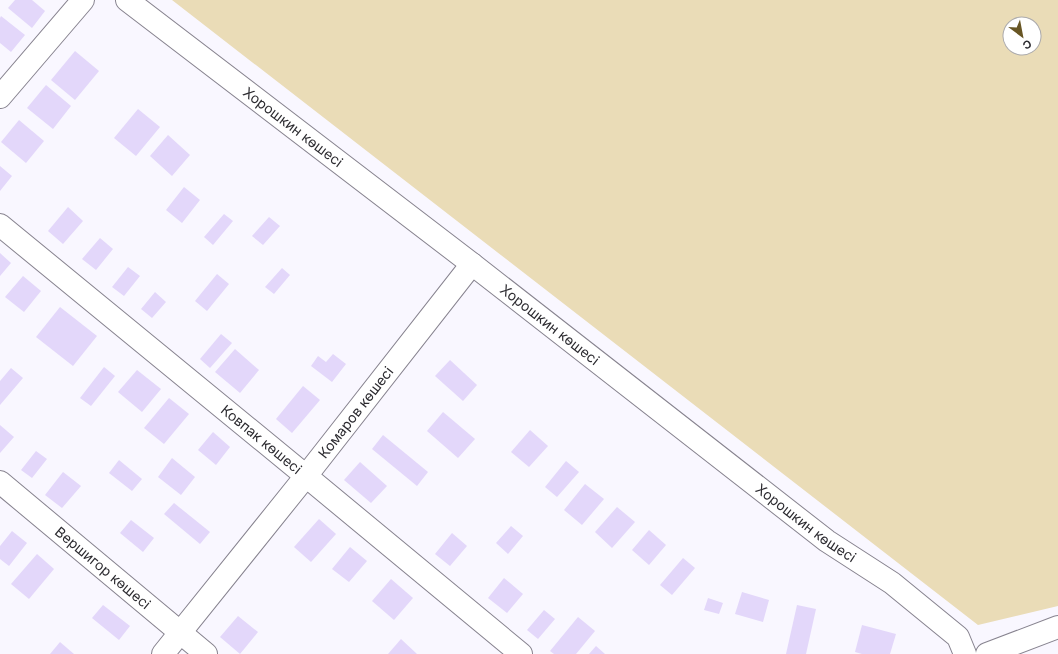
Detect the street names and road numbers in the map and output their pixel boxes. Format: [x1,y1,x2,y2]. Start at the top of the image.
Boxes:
street label: Хорошкин көшесі [240,83,346,170]
street label: Хорошкин көшесі [497,280,603,368]
street label: Комаров көшесі [314,363,396,461]
street label: Ковпак көшесі [218,401,306,477]
street label: Хорошкин көшесі [753,480,859,565]
street label: Вершигор көшесі [52,523,154,612]

